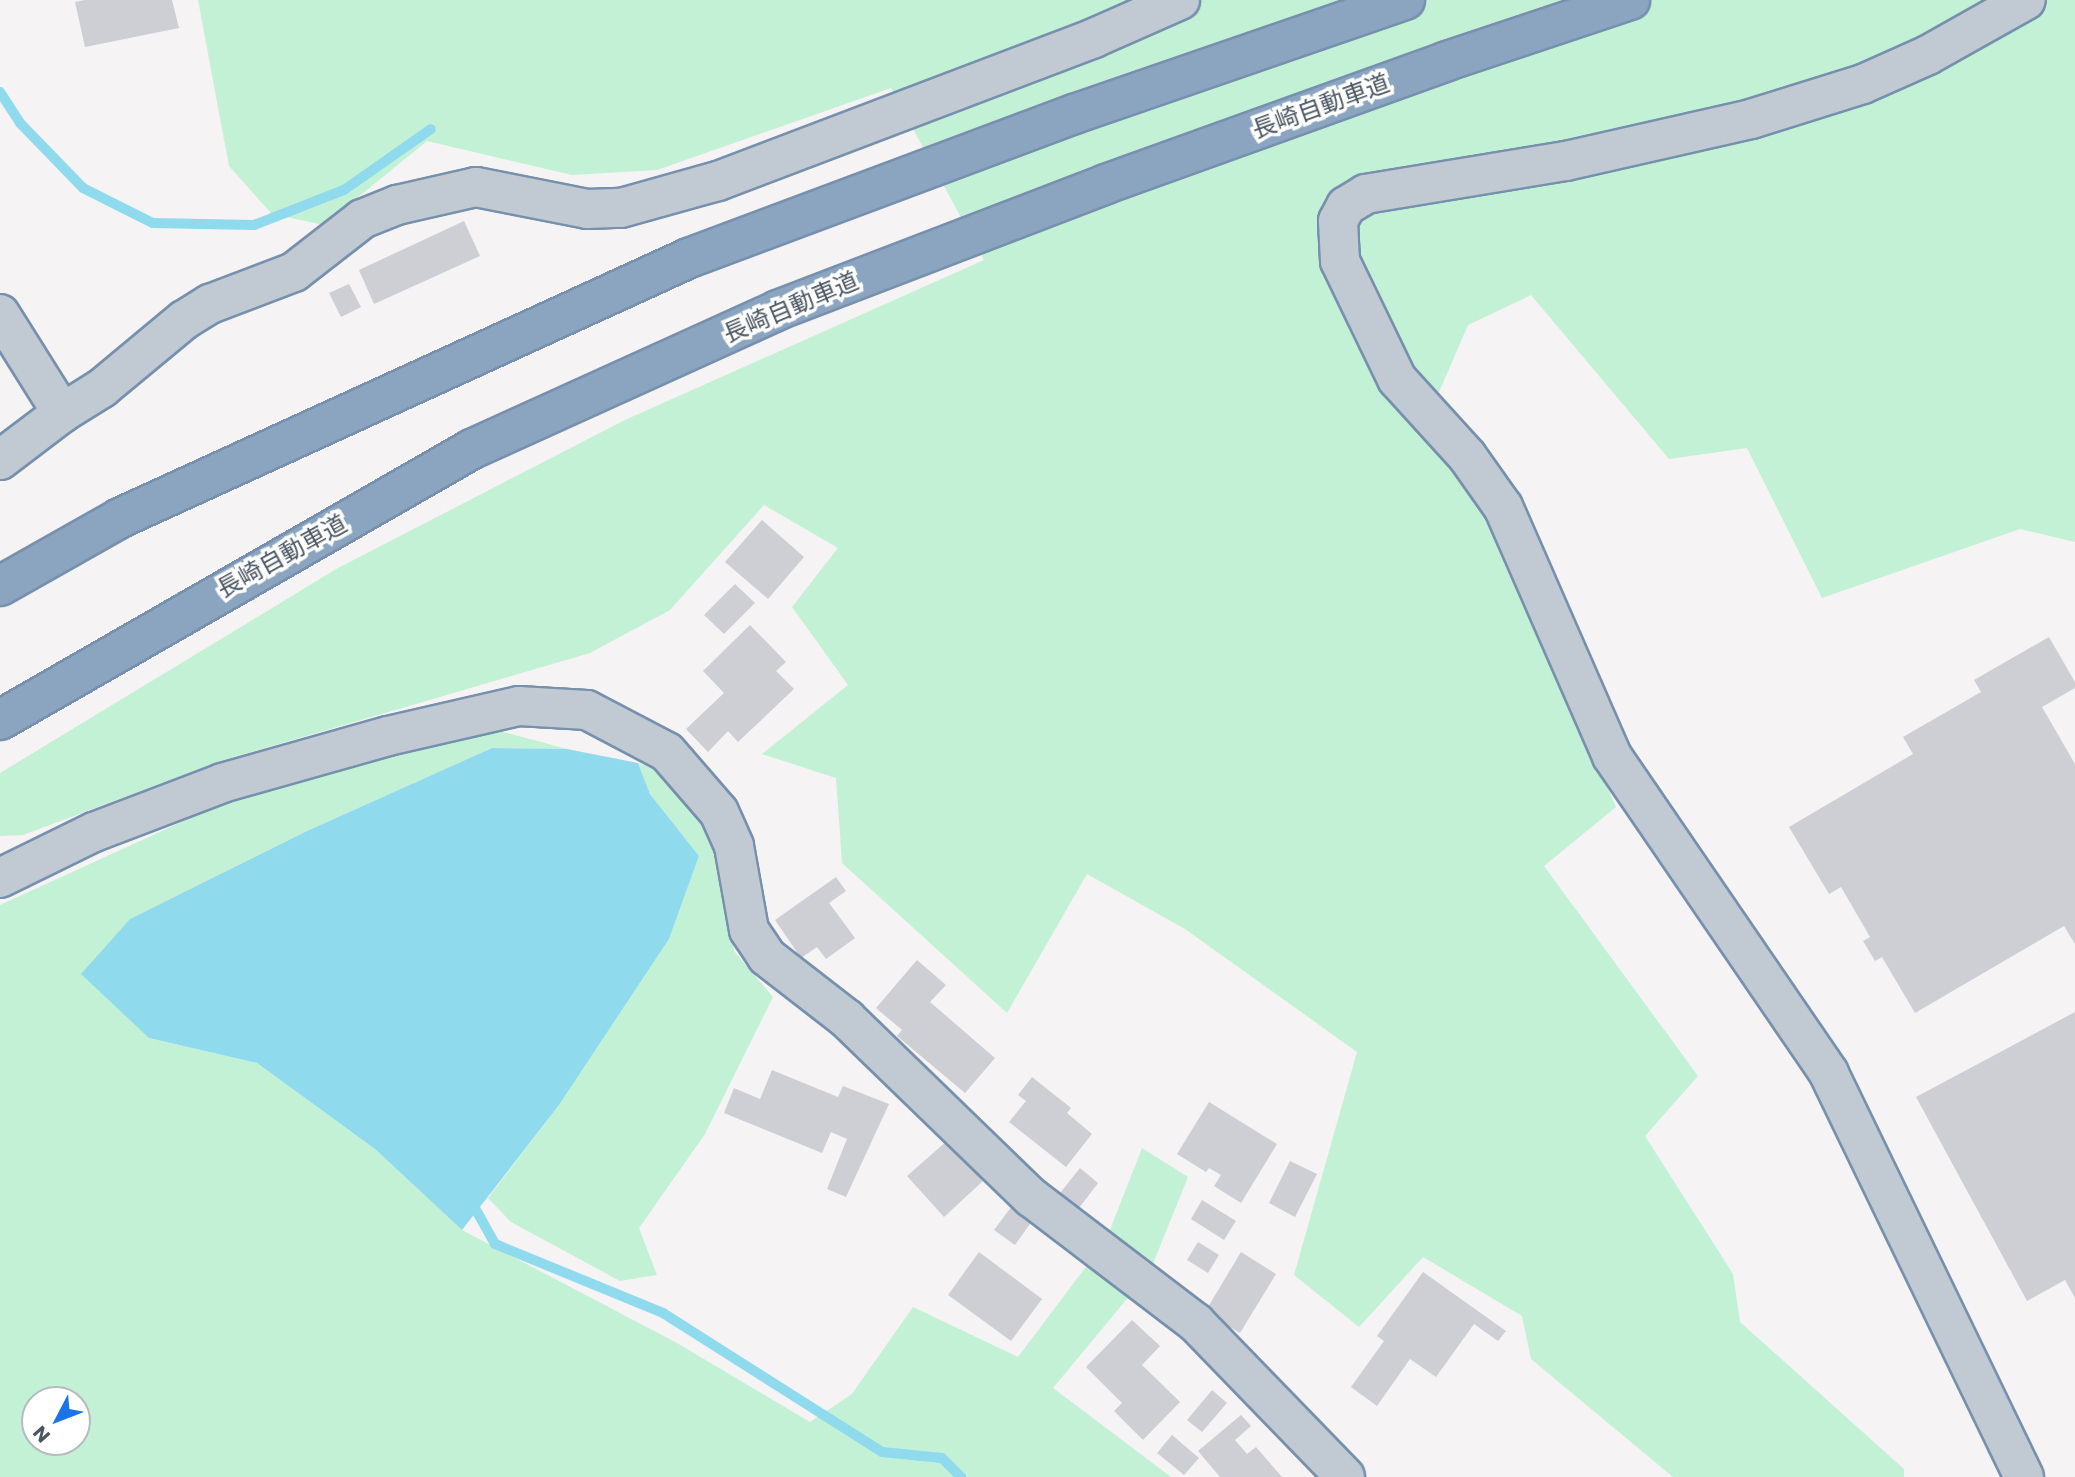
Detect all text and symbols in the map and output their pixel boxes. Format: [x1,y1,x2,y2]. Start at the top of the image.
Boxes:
street label: 長崎自動車道 [1248,68,1394,144]
street label: 長崎自動車道 [719,266,863,348]
street label: 長崎自動車道 [212,508,352,604]
north arrow [21,1386,91,1456]
text: N [27,1420,56,1448]

